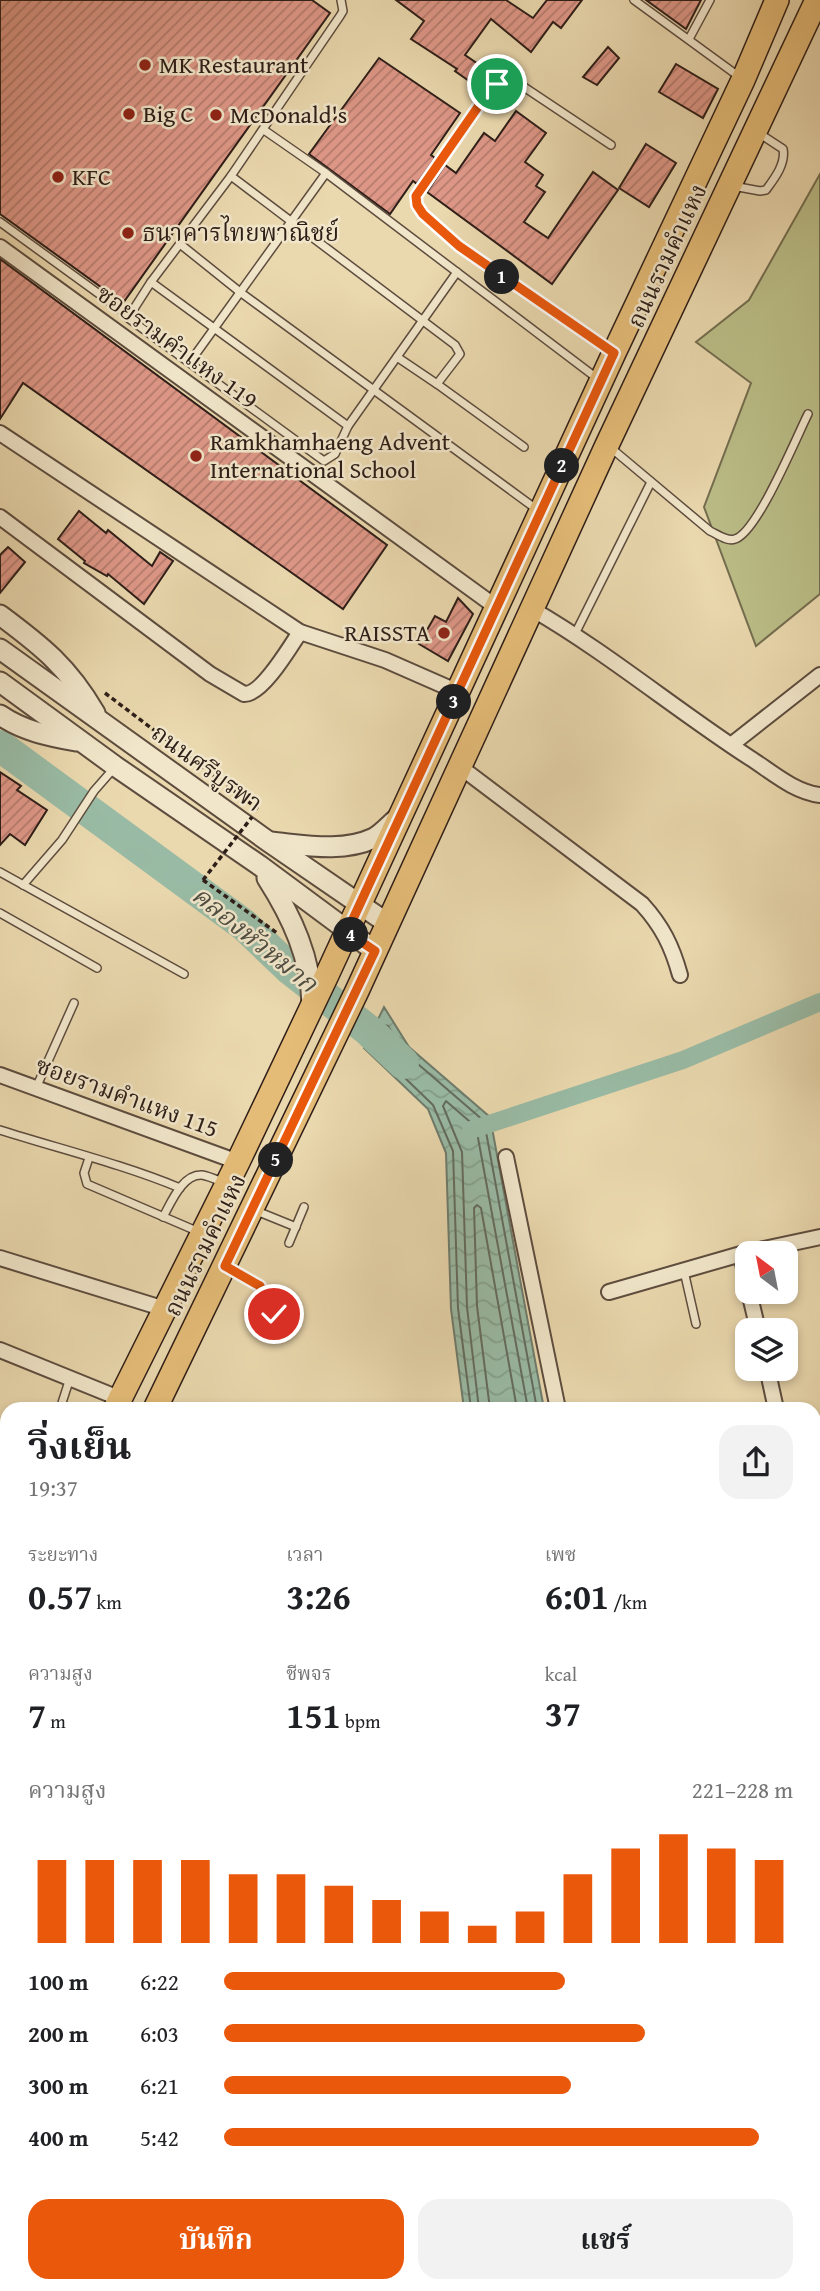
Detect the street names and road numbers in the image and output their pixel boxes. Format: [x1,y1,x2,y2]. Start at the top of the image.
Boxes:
street label: ถนนรามคำแหง [618,178,715,334]
street label: ซอยรามคำแหง 119 [89,276,265,417]
street label: ถนนศรีบูรพา [144,715,270,820]
street label: ซอยรามคำแหง 115 [31,1047,223,1146]
street label: ถนนรามคำแหง [155,1167,254,1322]

